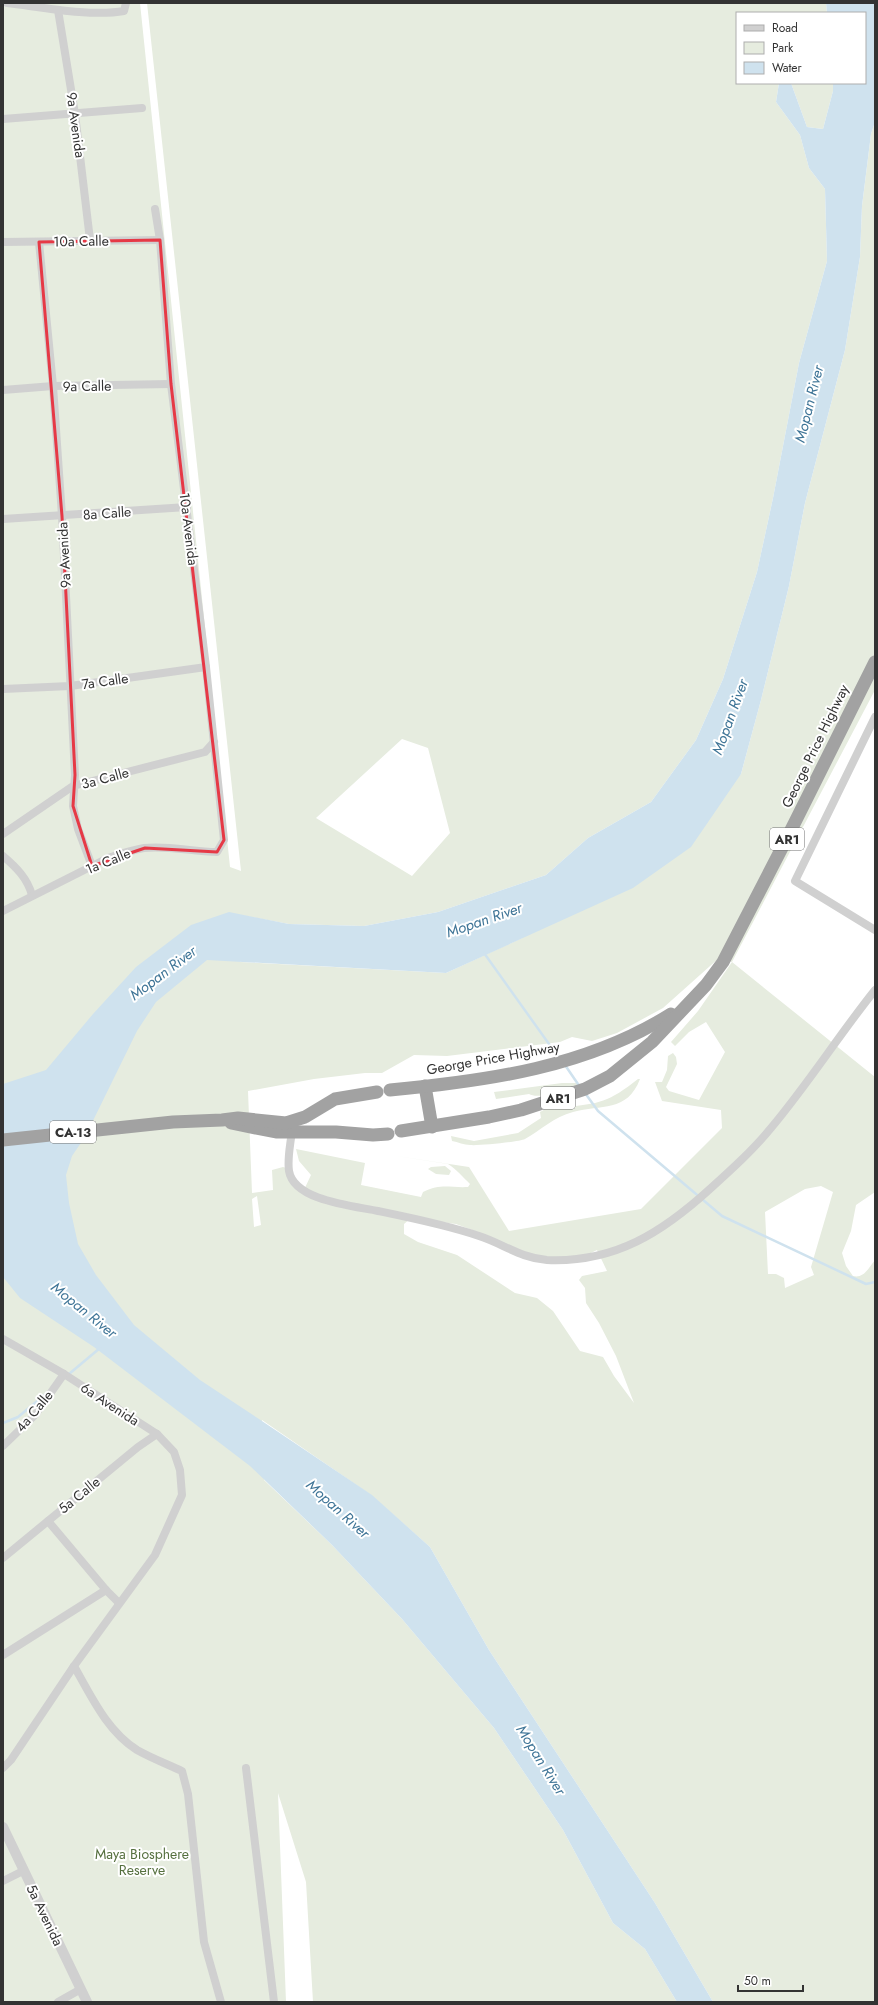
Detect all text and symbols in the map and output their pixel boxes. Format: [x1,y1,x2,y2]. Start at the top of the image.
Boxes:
legend [736,12,866,84]
text: Road [772,19,798,37]
text: Park [772,39,794,57]
text: Water [772,59,803,77]
street label: 9a Avenida [62,91,90,159]
street label: 10a Calle [53,231,109,251]
water label: Mopan River [789,362,829,445]
street label: 9a Calle [63,376,111,396]
street label: 10a Avenida [175,492,203,566]
street label: 8a Calle [82,501,132,525]
street label: 9a Avenida [52,522,76,588]
street label: 7a Calle [80,668,130,694]
water label: Mopan River [706,675,754,758]
street label: George Price Highway [776,680,854,811]
street label: 3a Calle [79,762,131,794]
road number: AR1 [770,828,804,850]
street label: 1a Calle [82,843,134,879]
water label: Mopan River [443,896,526,943]
water label: Mopan River [125,940,202,1006]
street label: George Price Highway [425,1036,562,1080]
road number: AR1 [541,1087,575,1109]
road number: CA-13 [50,1121,96,1143]
water label: Mopan River [46,1277,122,1344]
street label: 6a Avenida [77,1378,143,1430]
street label: 4a Calle [11,1386,57,1436]
street label: 5a Calle [54,1472,104,1518]
water label: Mopan River [301,1474,375,1544]
water label: Mopan River [511,1721,572,1800]
park label: Maya Biosphere Reserve [95,1844,189,1880]
street label: 5a Avenida [21,1881,69,1949]
scale bar [738,1967,803,1993]
text: 50 m [744,1972,771,1990]

